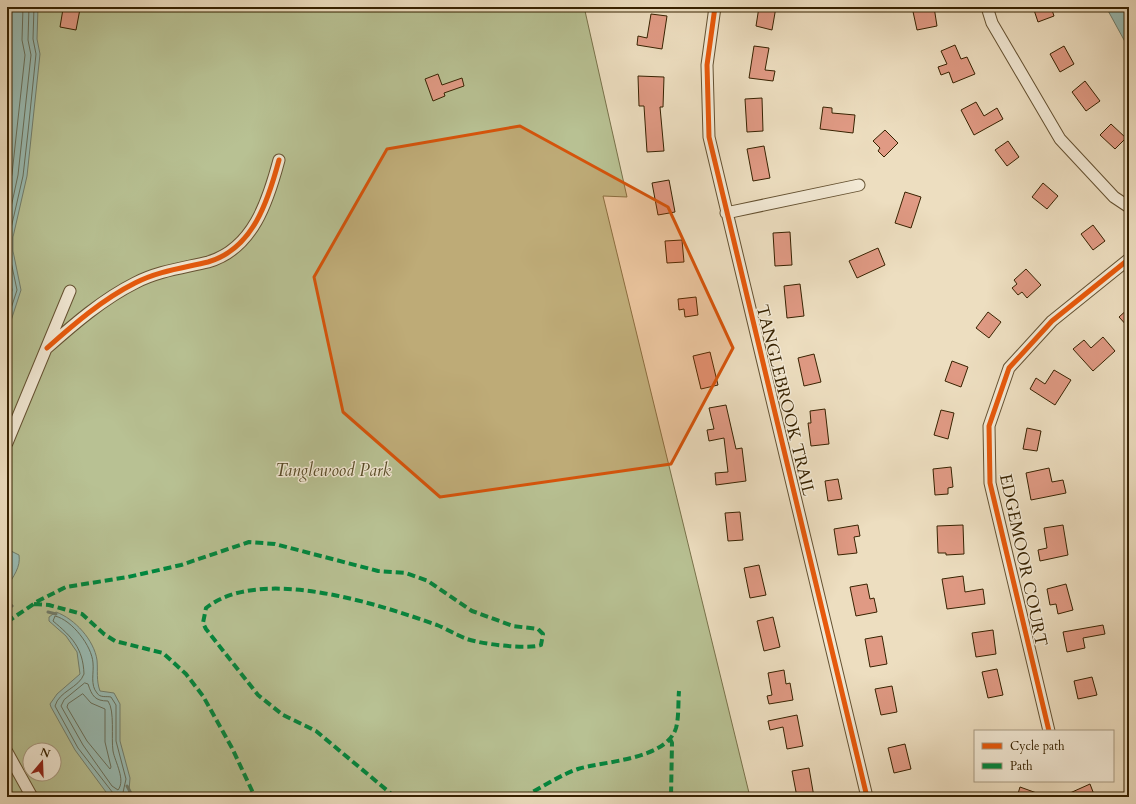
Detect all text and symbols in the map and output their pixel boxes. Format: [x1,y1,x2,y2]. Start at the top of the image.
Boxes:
street label: TANGLEBROOK TRAIL [751,302,821,499]
park label: Tanglewood Park [275,459,391,482]
street label: EDGEMOOR COURT [994,472,1053,648]
legend [974,730,1114,782]
text: Cycle path [1010,738,1065,754]
north arrow [22,742,62,782]
text: N [38,744,52,762]
text: Path [1010,758,1033,774]

